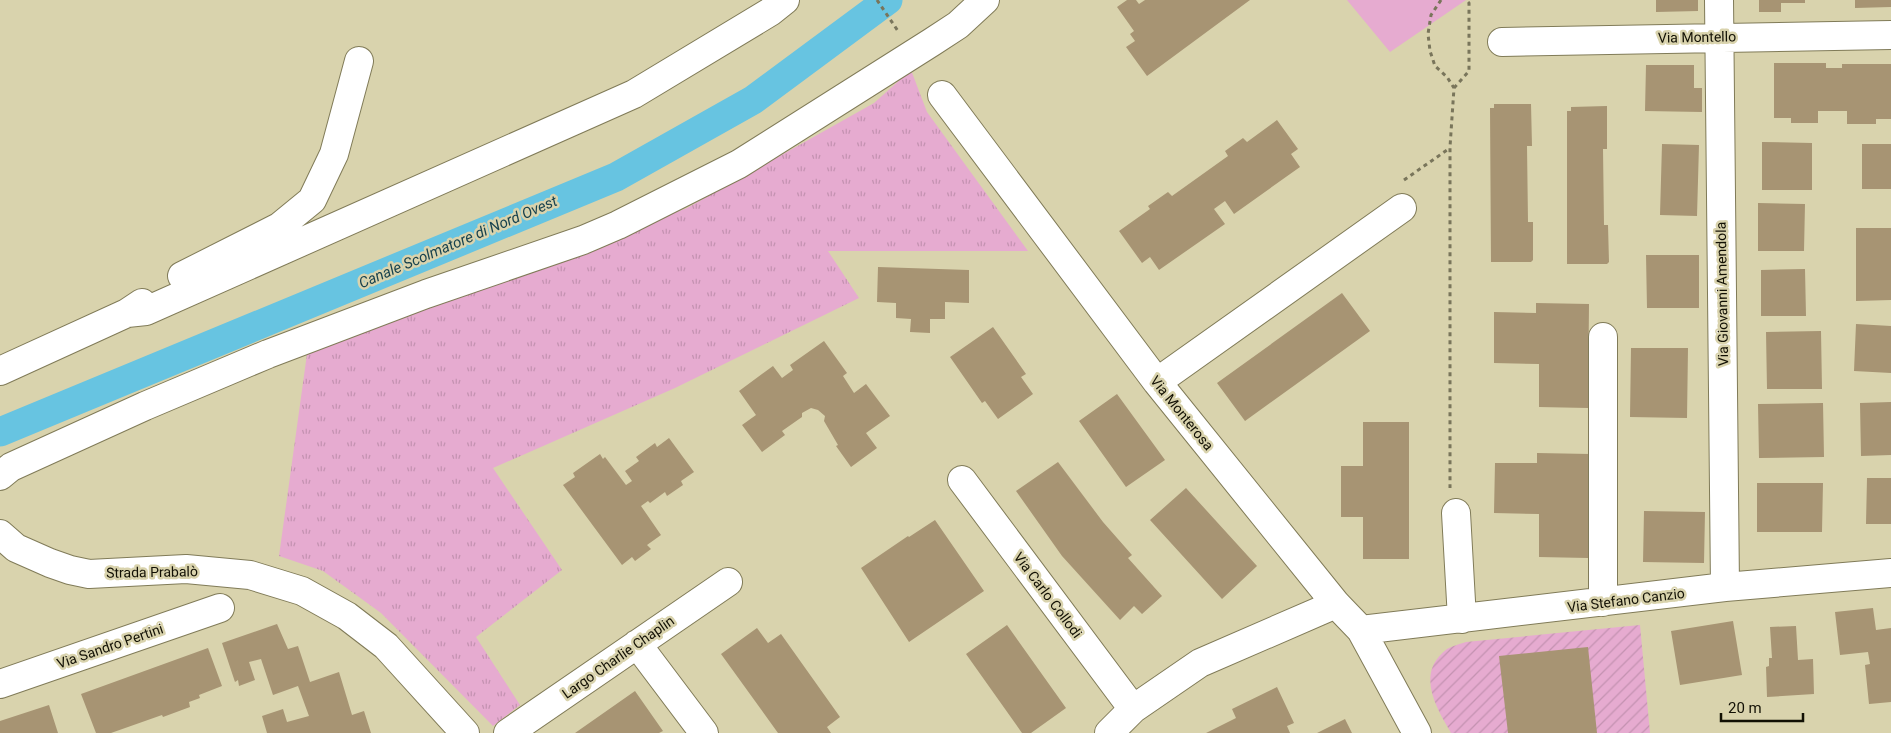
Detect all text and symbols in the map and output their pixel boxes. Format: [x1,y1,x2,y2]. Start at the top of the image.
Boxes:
street label: Via Montello [1658,28,1736,46]
water label: Canale Scolmatore di Nord Ovest [356,192,560,292]
street label: Via Giovanni Amendola [1713,222,1731,366]
street label: Via Monterosa [1147,373,1217,453]
street label: Via Carlo Collodi [1011,549,1085,641]
street label: Strada Prabalò [106,563,198,581]
street label: Via Stefano Canzio [1566,585,1686,615]
street label: Largo Charlie Chaplin [559,612,677,702]
street label: Via Sandro Pertini [55,620,165,672]
scale bar [1721,690,1804,722]
text: 20 m [1728,699,1762,717]

